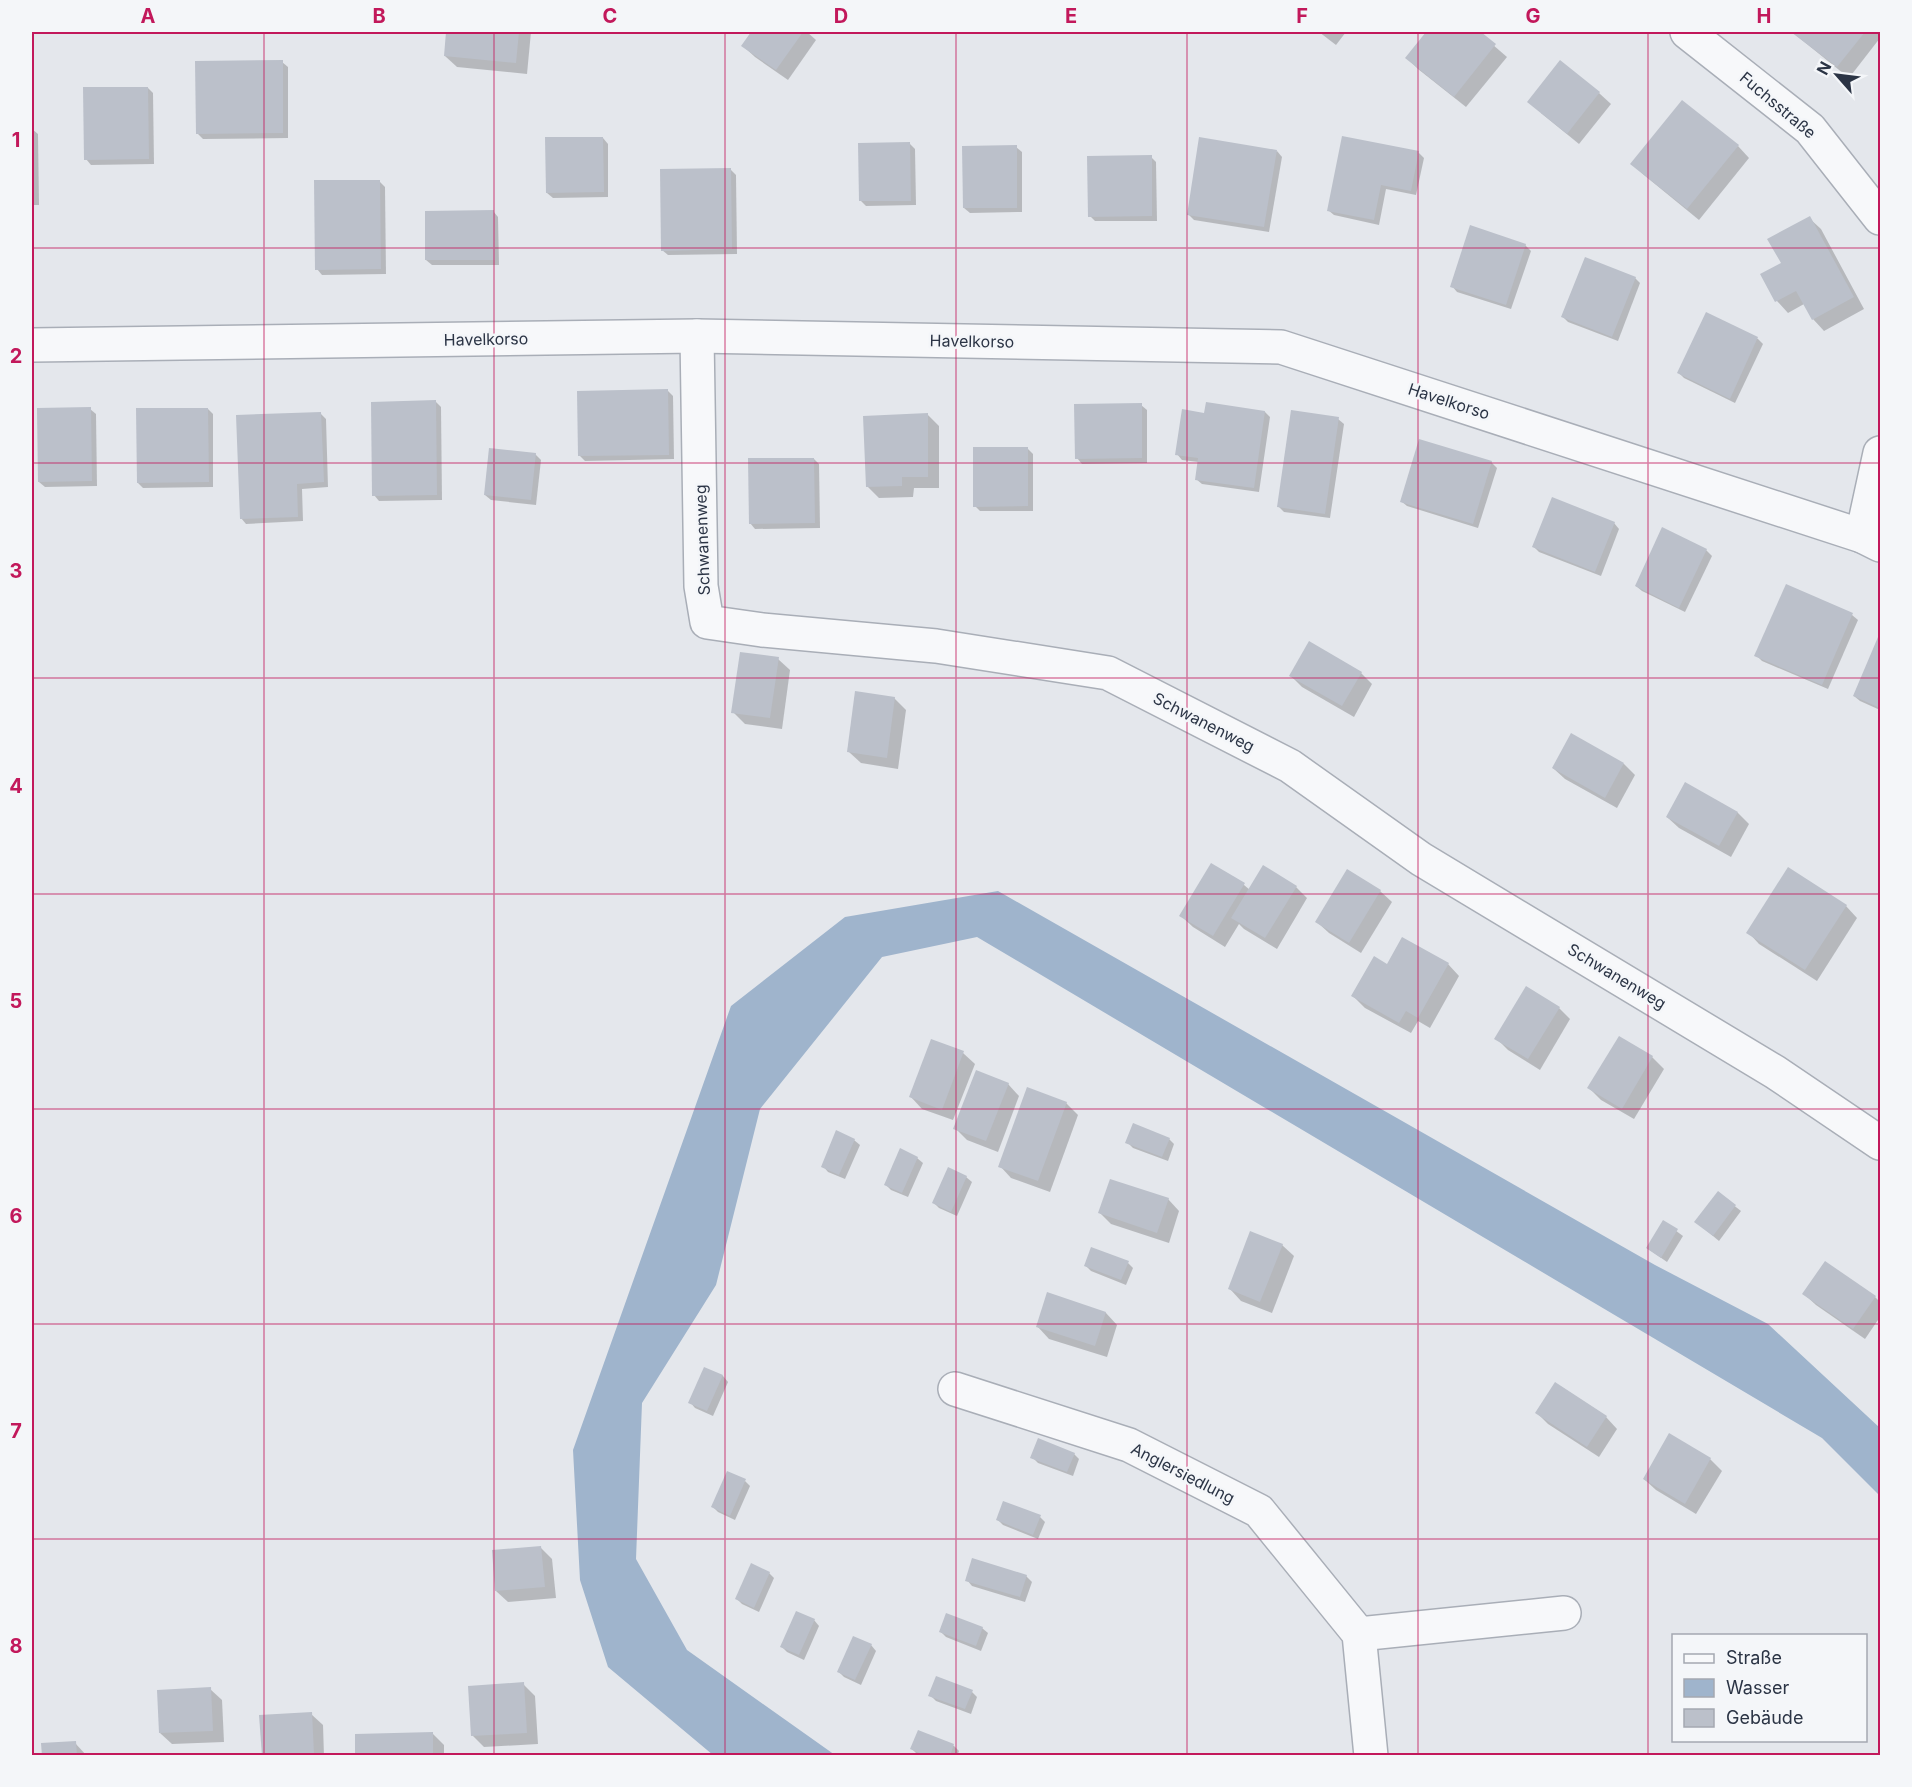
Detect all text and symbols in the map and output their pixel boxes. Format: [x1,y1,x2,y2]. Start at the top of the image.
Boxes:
text: A [141,4,156,28]
text: B [372,4,386,28]
text: C [603,4,617,28]
text: D [834,4,848,28]
text: E [1065,4,1077,28]
text: F [1296,4,1308,28]
text: G [1525,4,1541,28]
text: H [1757,4,1771,28]
north arrow [1807,45,1867,105]
text: N [1812,58,1835,78]
street label: Fuchsstraße [1736,67,1820,143]
text: 1 [12,128,20,152]
street label: Havelkorso [444,328,528,350]
street label: Havelkorso [930,330,1014,352]
text: 2 [10,344,22,368]
street label: Havelkorso [1406,378,1492,424]
street label: Schwanenweg [690,484,714,596]
text: 3 [10,559,22,583]
street label: Schwanenweg [1150,688,1258,756]
text: 4 [9,774,23,798]
street label: Schwanenweg [1564,939,1670,1013]
text: 5 [10,989,22,1013]
text: 6 [10,1204,23,1228]
text: 7 [10,1419,22,1443]
street label: Anglersiedlung [1128,1438,1238,1508]
text: 8 [9,1634,23,1658]
legend [1672,1634,1867,1742]
text: Straße [1726,1647,1782,1668]
text: Wasser [1726,1677,1789,1698]
text: Gebäude [1726,1707,1803,1728]

